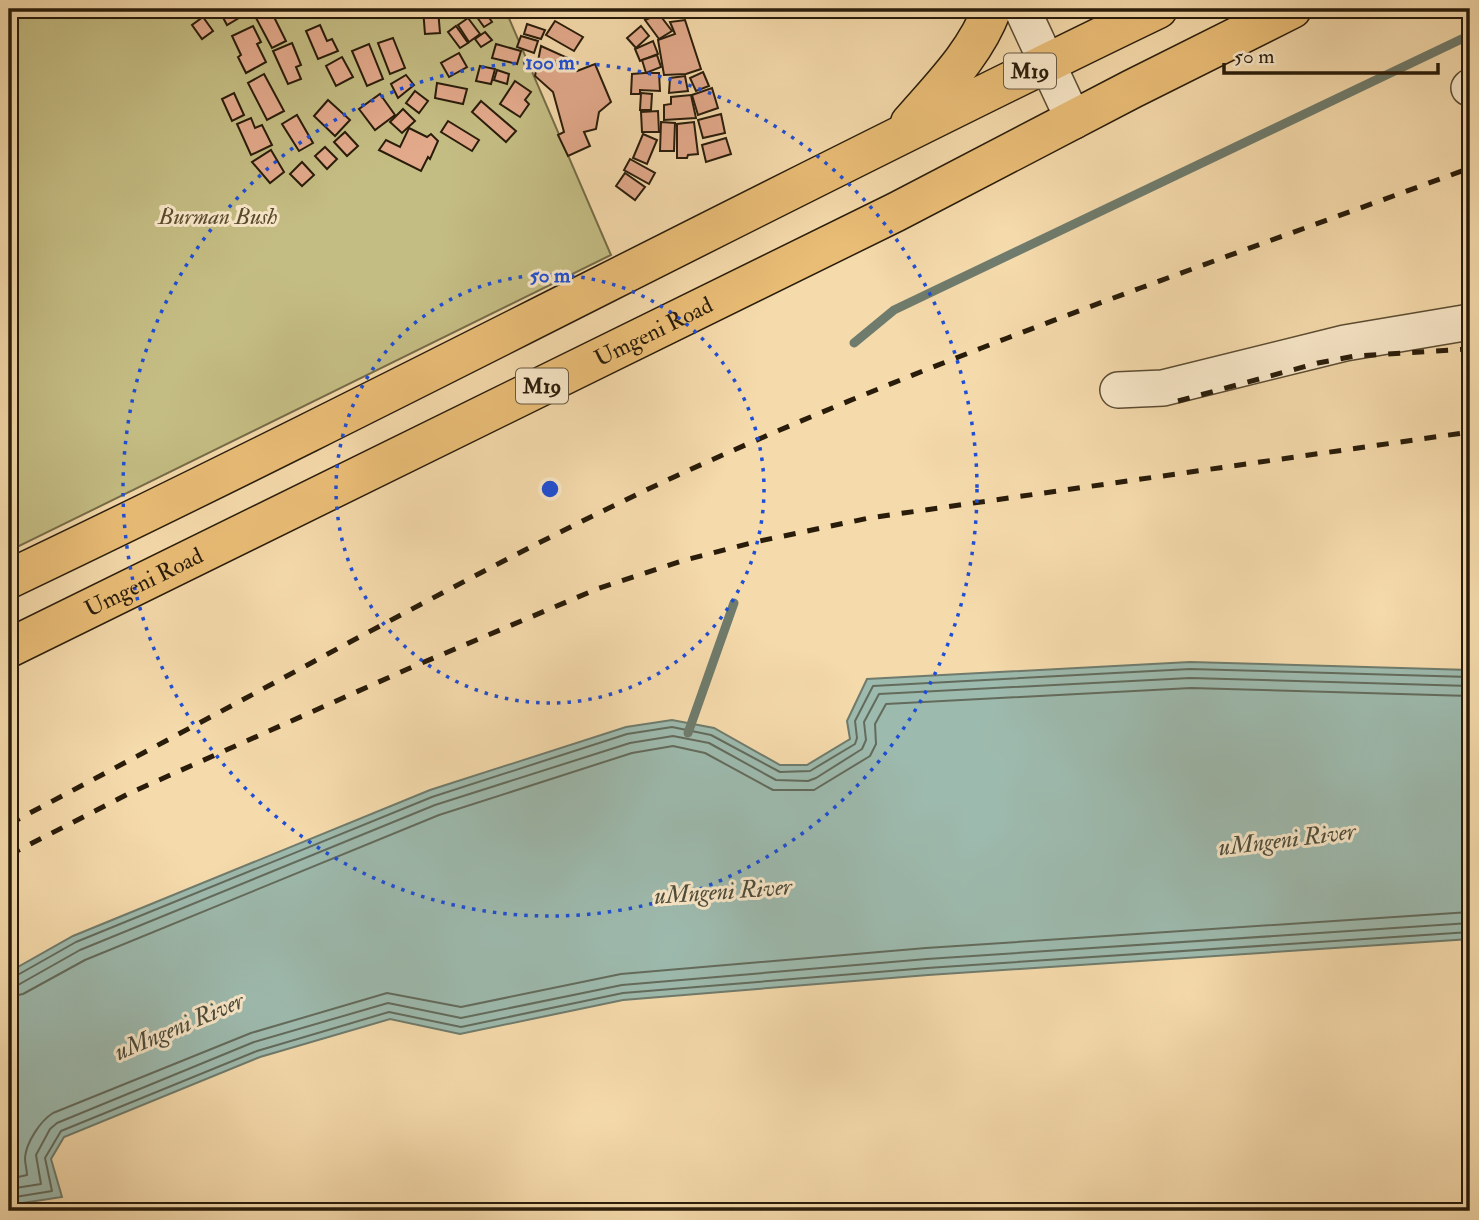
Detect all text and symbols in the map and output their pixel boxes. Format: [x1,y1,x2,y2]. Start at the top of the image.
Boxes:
scale bar [1224,32,1437,76]
text: 50 m [1234,43,1275,70]
text: 100 m [525,49,576,76]
road number: M19 [1004,54,1056,88]
park label: Burman Bush [157,202,278,231]
text: 50 m [530,262,571,289]
street label: Umgeni Road [590,290,718,373]
road number: M19 [516,368,568,404]
centre of rings [538,477,562,501]
street label: Umgeni Road [80,541,208,624]
water label: uMngeni River [1217,816,1358,863]
water label: uMngeni River [653,871,794,912]
water label: uMngeni River [110,985,250,1068]

